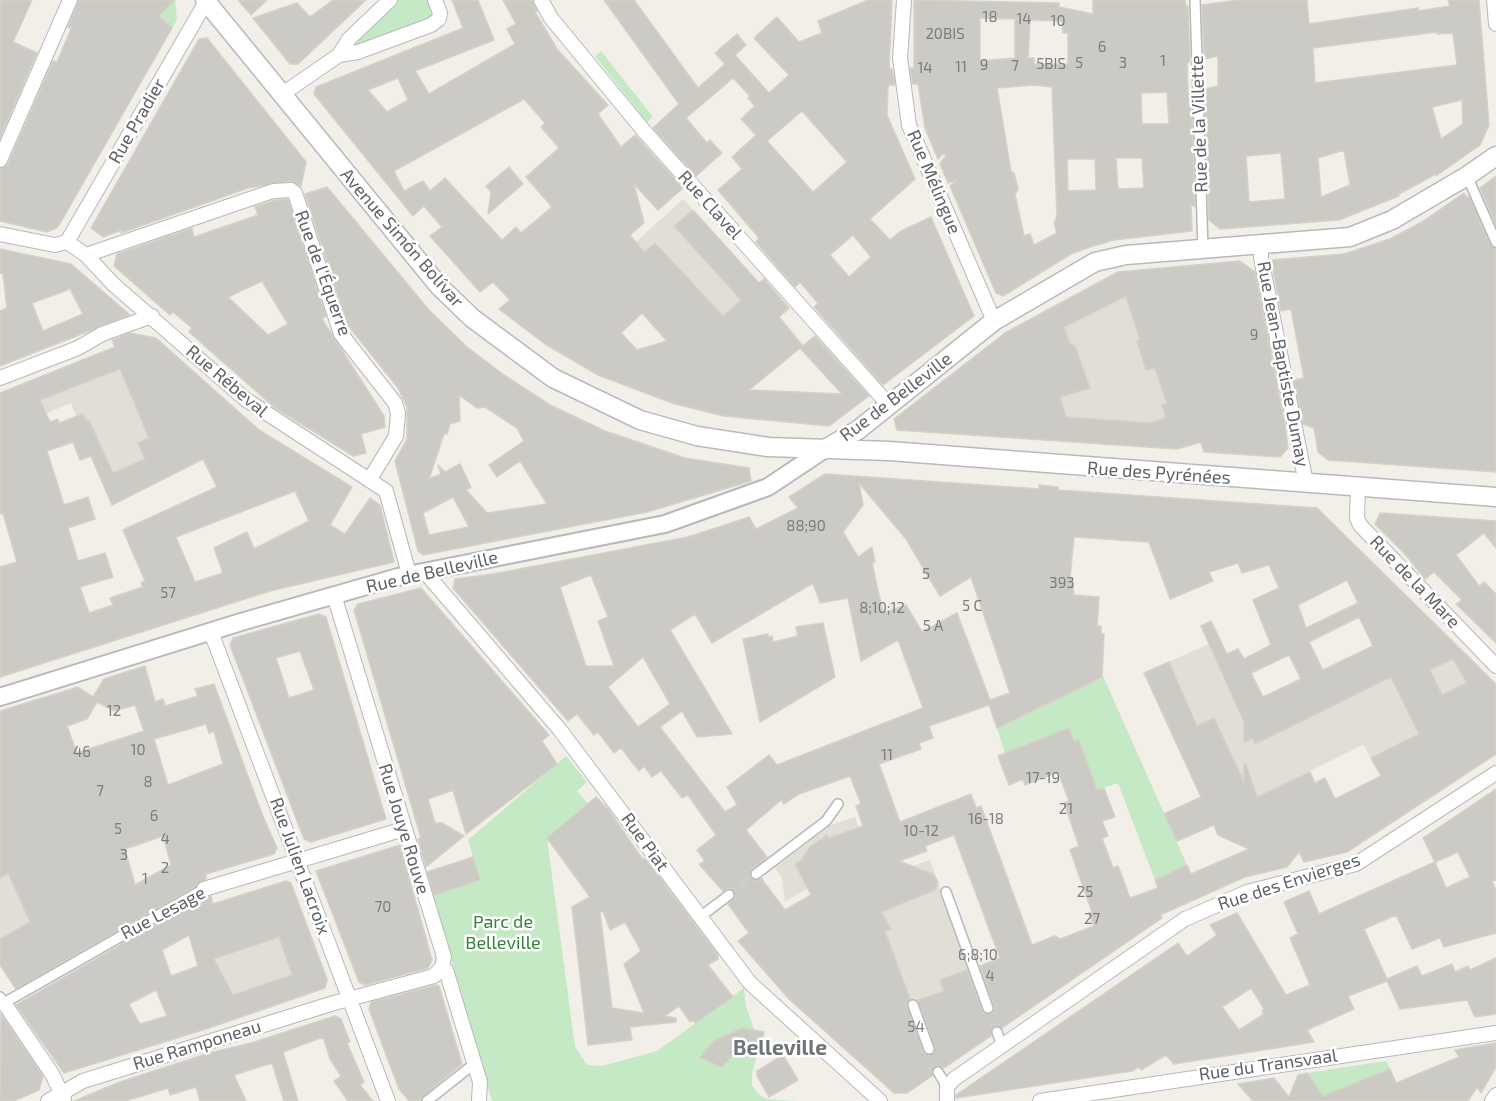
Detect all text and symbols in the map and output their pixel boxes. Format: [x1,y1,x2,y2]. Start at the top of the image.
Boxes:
house number: 18 [982,8,998,26]
house number: 14 [1016,10,1032,28]
house number: 10 [1050,12,1066,30]
house number: 20BIS [925,25,965,43]
house number: 6 [1098,38,1106,56]
house number: 1 [1160,52,1166,70]
house number: 5 [1075,54,1083,72]
house number: 3 [1119,54,1127,72]
house number: 5BIS [1036,55,1066,73]
street label: Rue de la Villette [1186,55,1212,193]
house number: 9 [980,56,988,74]
house number: 7 [1011,57,1019,75]
house number: 11 [955,58,967,76]
house number: 14 [917,59,933,77]
street label: Rue Pradier [104,75,170,167]
street label: Rue Mélingue [902,127,966,237]
street label: Avenue Simón Bolívar [336,164,468,312]
street label: Rue Clavel [674,166,746,244]
street label: Rue de l'Équerre [290,207,356,339]
street label: Rue Jean-Baptiste Dumay [1252,259,1314,469]
house number: 9 [1250,326,1258,344]
street label: Rue Rébeval [182,340,272,422]
street label: Rue de Belleville [836,348,956,446]
street label: Rue des Pyrénées [1086,457,1232,489]
house number: 88;90 [786,517,826,535]
street label: Rue de la Mare [1365,531,1465,633]
street label: Rue de Belleville [364,546,500,598]
house number: 5 [922,565,930,583]
house number: 393 [1049,574,1075,592]
house number: 57 [160,584,176,602]
house number: 5 C [962,597,982,615]
house number: 8;10;12 [859,599,905,617]
house number: 5 A [923,617,943,635]
house number: 12 [107,702,121,720]
house number: 10 [130,741,146,759]
house number: 46 [73,743,91,761]
house number: 11 [881,746,893,764]
street label: Rue Jouye Rouve [374,761,434,897]
house number: 17-19 [1026,769,1060,787]
house number: 8 [143,773,153,791]
house number: 7 [96,782,104,800]
street label: Rue Julien Lacroix [265,794,335,938]
house number: 21 [1059,800,1073,818]
house number: 6 [150,807,158,825]
street label: Rue Piat [617,809,673,875]
house number: 16-18 [968,810,1004,828]
house number: 5 [114,820,122,838]
house number: 10-12 [903,822,939,840]
house number: 4 [160,830,170,848]
house number: 3 [120,846,128,864]
street label: Rue des Envierges [1215,849,1363,915]
house number: 2 [161,859,169,877]
house number: 1 [142,870,148,888]
street label: Rue Lesage [117,882,209,944]
house number: 25 [1077,883,1093,901]
house number: 70 [375,898,391,916]
house number: 27 [1084,910,1100,928]
park label: Parc de Belleville [465,911,541,954]
house number: 6;8;10 [958,946,998,964]
house number: 4 [985,967,995,985]
street label: Rue Ramponeau [130,1015,264,1075]
house number: 54 [907,1018,925,1036]
district label: Belleville [733,1035,827,1061]
street label: Rue du Transvaal [1197,1045,1339,1085]

